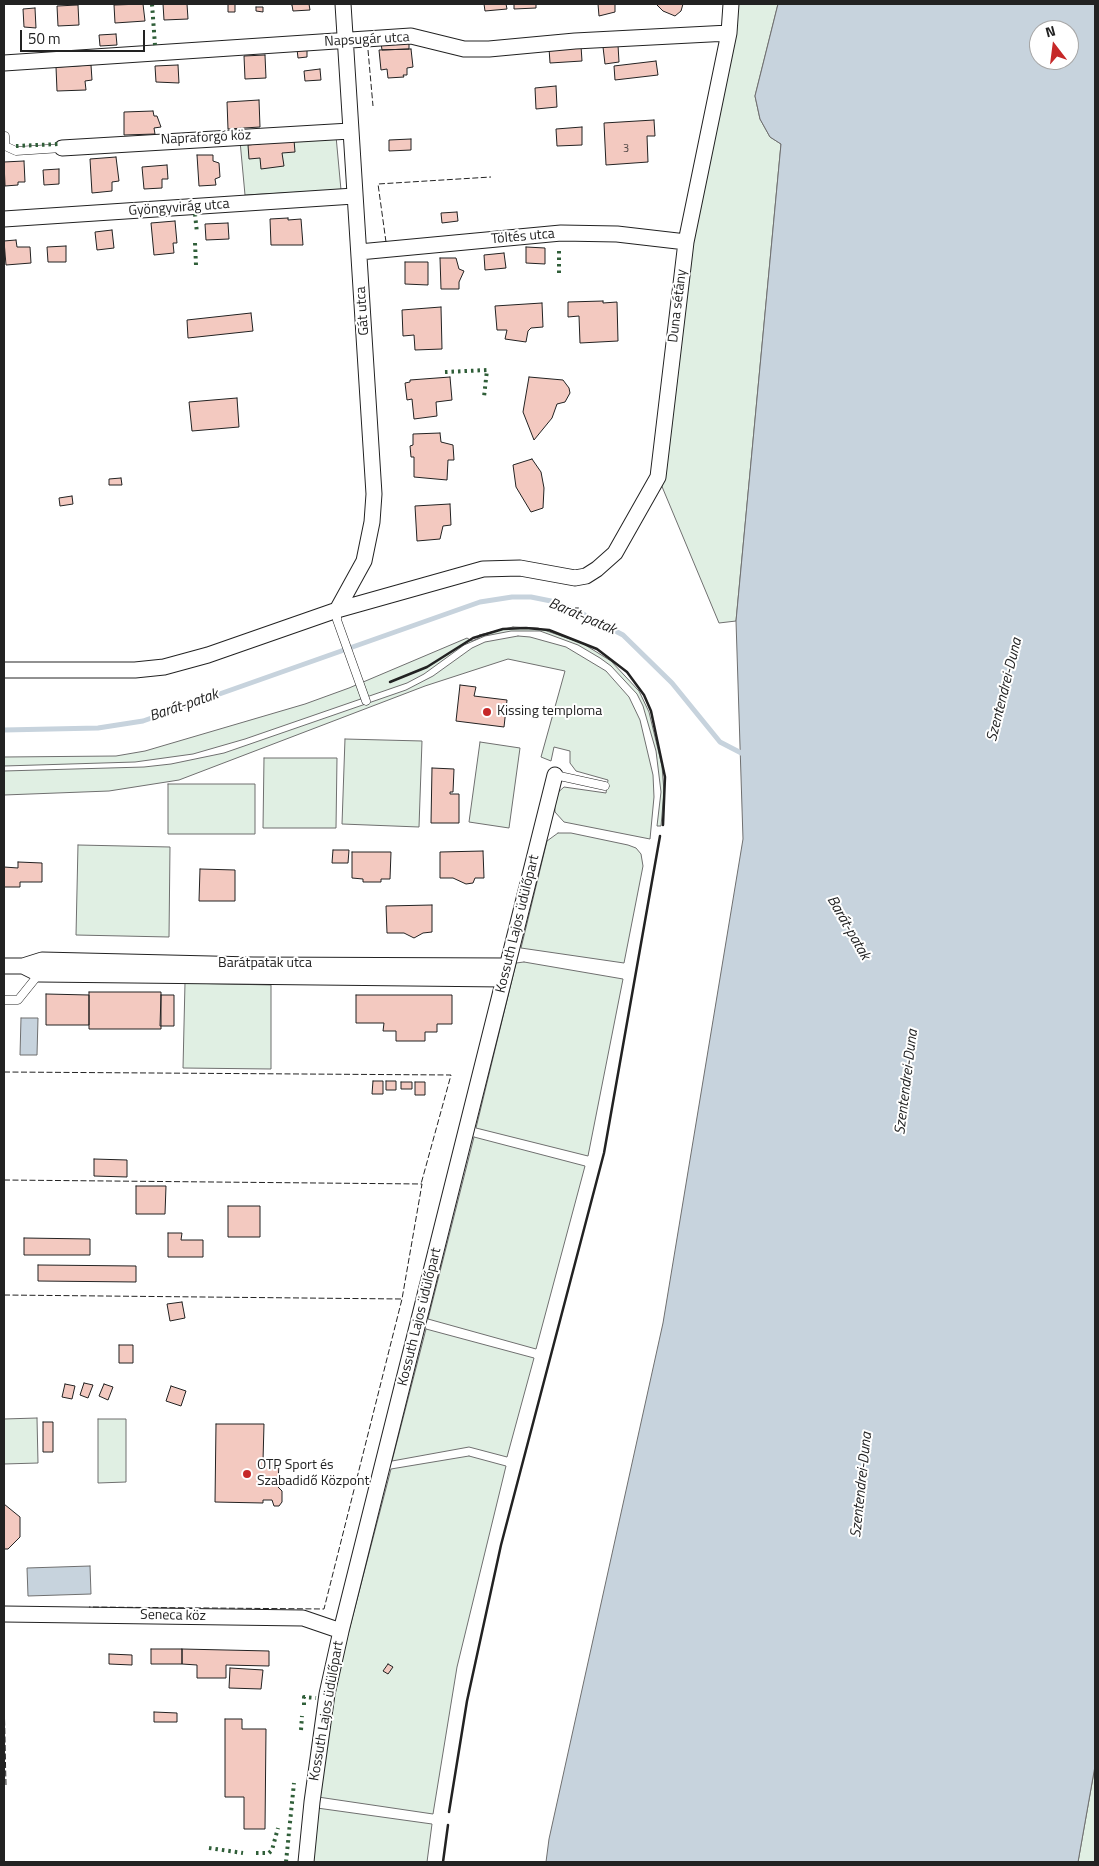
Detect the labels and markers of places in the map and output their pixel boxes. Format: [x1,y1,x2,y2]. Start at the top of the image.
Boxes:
place label: Kissing temploma [497,704,602,720]
marker: Kissing temploma [481,706,493,718]
place label: OTP Sport és Szabadidő Központ [257,1458,369,1490]
marker: OTP Sport és Szabadidő Központ [241,1468,253,1480]

